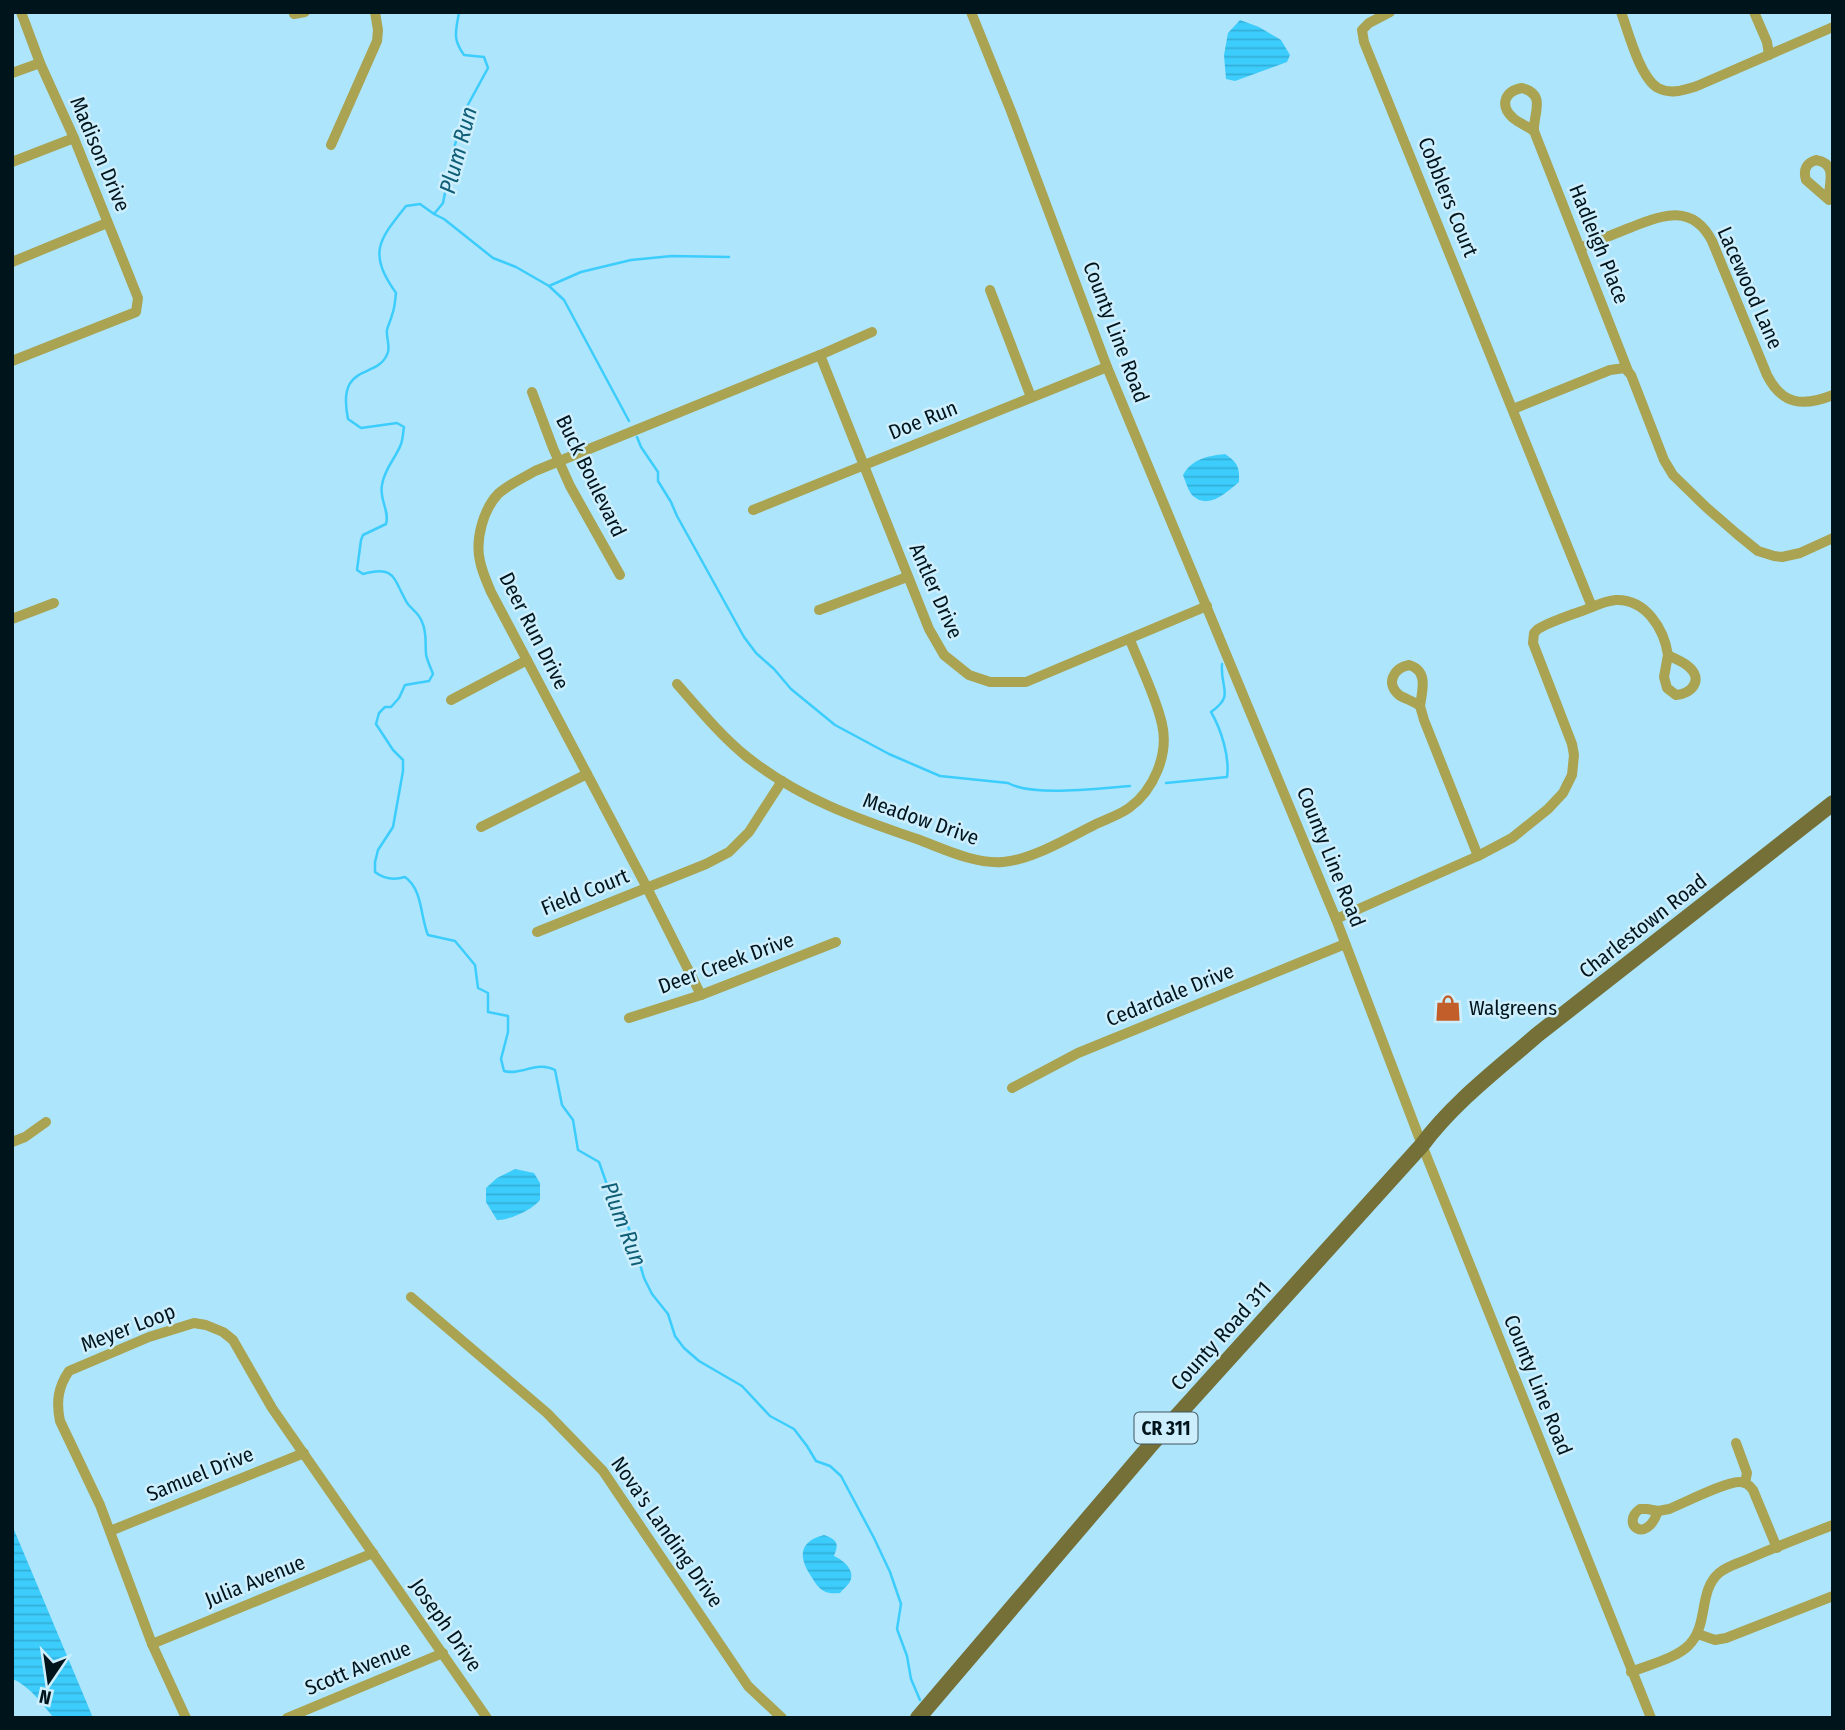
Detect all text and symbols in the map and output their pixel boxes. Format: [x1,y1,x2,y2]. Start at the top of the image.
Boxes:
street label: Madison Drive [64,93,136,215]
water label: Plum Run [433,104,483,196]
street label: Cobblers Court [1412,133,1484,261]
street label: Hadleigh Place [1563,180,1635,308]
street label: Lacewood Lane [1711,223,1789,353]
street label: County Line Road [1077,258,1155,406]
street label: Doe Run [885,394,961,446]
street label: Buck Boulevard [550,411,632,541]
street label: Antler Drive [904,539,968,643]
street label: Deer Run Drive [493,568,575,694]
street label: County Line Road [1291,783,1371,931]
street label: Meadow Drive [860,787,982,851]
street label: Field Court [537,863,633,921]
street label: Charlestown Road [1574,868,1712,984]
street label: Deer Creek Drive [655,926,797,1000]
street label: Cedardale Drive [1102,958,1238,1032]
shop icon: Walgreens [1433,993,1463,1023]
place label: Walgreens [1469,995,1557,1021]
water label: Plum Run [595,1178,653,1270]
street label: County Road 311 [1165,1276,1277,1396]
street label: Meyer Loop [77,1298,179,1358]
street label: County Line Road [1498,1311,1578,1459]
road number: CR 311 [1134,1412,1198,1444]
street label: Samuel Drive [143,1441,257,1507]
street label: Nova's Landing Drive [605,1452,729,1612]
street label: Julia Avenue [201,1549,309,1613]
street label: Joseph Drive [404,1573,488,1677]
street label: Scott Avenue [301,1635,415,1701]
north arrow [14,1646,84,1716]
text: N [37,1685,53,1710]

